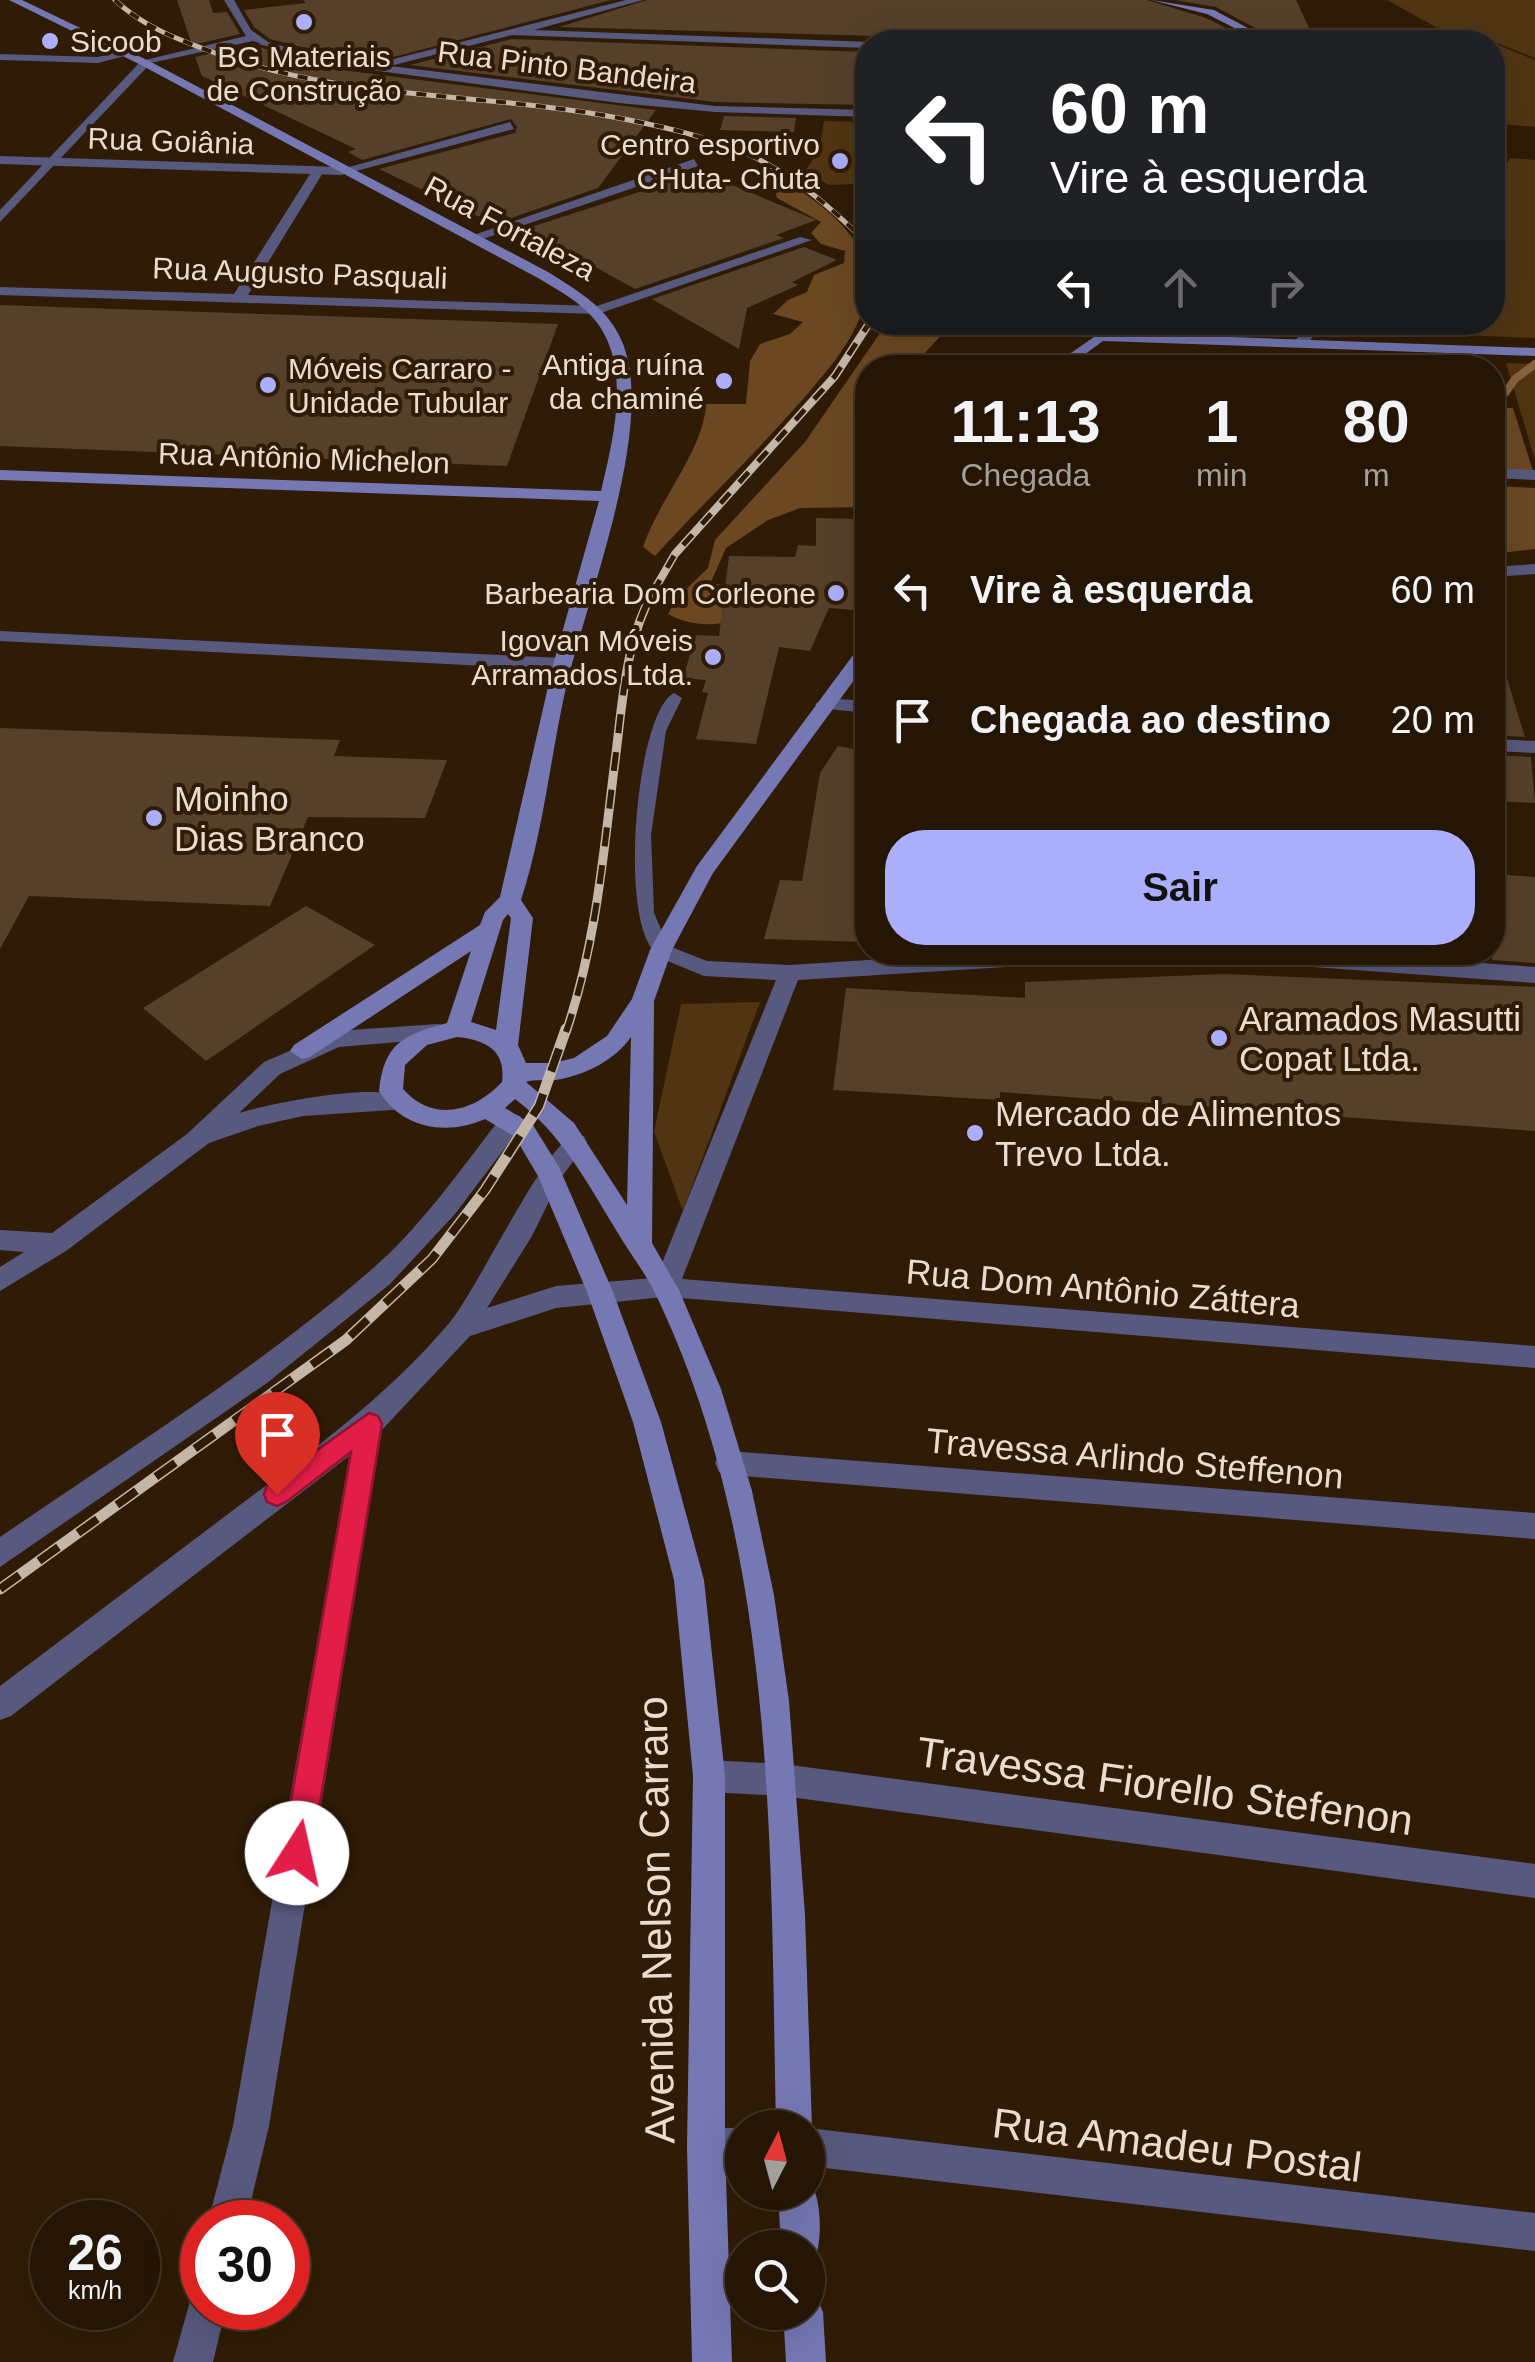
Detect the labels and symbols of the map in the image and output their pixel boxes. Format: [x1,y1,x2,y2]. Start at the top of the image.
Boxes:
marker: BG Materiais de Construção [293,11,315,33]
place label: Sicoob [70,25,162,58]
marker: Sicoob [39,30,61,52]
street label: Rua Pinto Bandeira [436,35,698,99]
place label: BG Materiais de Construção [206,40,402,107]
street label: Rua Goiânia [87,122,255,160]
place label: Centro esportivo CHuta- Chuta [600,128,820,195]
marker: Centro esportivo CHuta- Chuta [829,150,851,172]
street label: Rua Fortaleza [419,169,601,287]
street label: Rua Augusto Pasquali [152,251,448,295]
place label: Antiga ruína da chaminé [542,348,704,415]
place label: Móveis Carraro - Unidade Tubular [288,352,511,419]
marker: Antiga ruína da chaminé [713,370,735,392]
marker: Móveis Carraro - Unidade Tubular [257,374,279,396]
street label: Rua Antônio Michelon [158,436,450,480]
place label: Barbearia Dom Corleone [484,577,816,610]
marker: Barbearia Dom Corleone [825,582,847,604]
place label: Igovan Móveis Arramados Ltda. [471,624,693,691]
marker: Igovan Móveis Arramados Ltda. [702,646,724,668]
place label: Moinho Dias Branco [174,779,365,858]
marker: Moinho Dias Branco [143,807,165,829]
place label: Aramados Masutti Copat Ltda. [1239,999,1521,1078]
marker: Aramados Masutti Copat Ltda. [1208,1027,1230,1049]
place label: Mercado de Alimentos Trevo Ltda. [995,1094,1341,1173]
marker: Mercado de Alimentos Trevo Ltda. [964,1122,986,1144]
street label: Rua Dom Antônio Záttera [905,1251,1302,1325]
pin [235,1392,320,1495]
street label: Travessa Arlindo Steffenon [925,1420,1345,1496]
street label: Avenida Nelson Carraro [629,1696,683,2144]
street label: Travessa Fiorello Stefenon [914,1728,1416,1844]
position arrow [245,1801,349,1905]
street label: Rua Amadeu Postal [990,2099,1364,2191]
north arrow [725,2110,825,2210]
speed limit sign: 30 [180,2200,310,2330]

